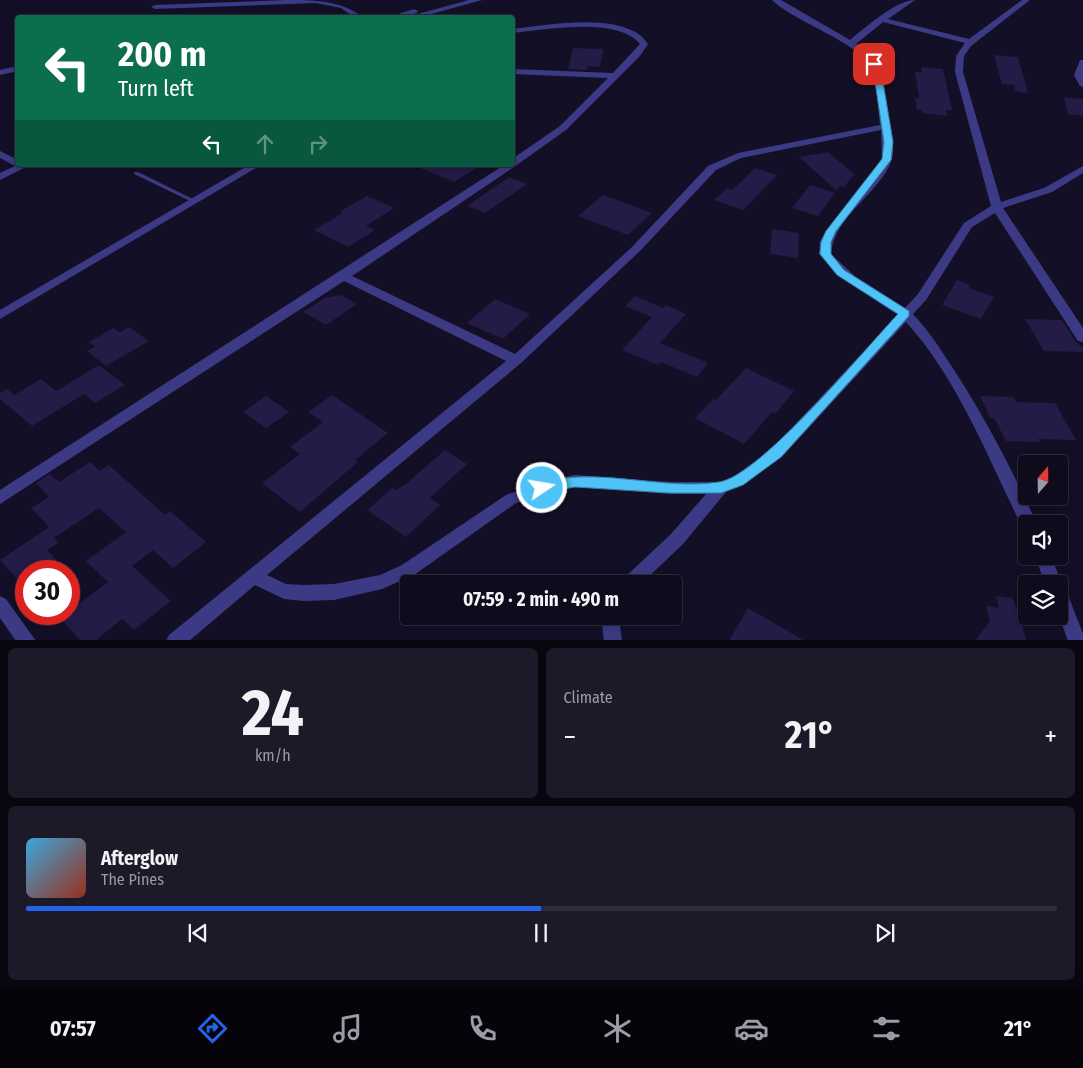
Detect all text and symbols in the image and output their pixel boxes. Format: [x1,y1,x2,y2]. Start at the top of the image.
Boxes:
text: 200 m [118,33,206,75]
icon: left [35,35,100,100]
pin [853,43,895,85]
icon: arrive [860,50,888,78]
text: Turn left [118,75,194,102]
icon: left [198,130,226,158]
icon: ahead [251,130,279,158]
icon: right [304,130,332,158]
north arrow [1018,455,1068,505]
map controls [1018,455,1068,625]
position arrow [515,461,567,513]
button: sound [1018,515,1068,565]
speed limit sign: 30 [15,560,80,625]
button: layers [1018,575,1068,625]
text: 07:59 · 2 min · 490 m [463,588,619,611]
text: 24 [242,674,304,752]
text: Climate [564,688,613,707]
text: 21° [785,712,836,758]
text: − [564,720,576,753]
text: + [1044,720,1057,753]
text: km/h [255,746,291,765]
text: Afterglow [101,847,178,870]
text: The Pines [101,870,164,889]
icon: previous [184,919,212,947]
icon: pause [527,919,555,947]
icon: next [871,919,899,947]
icon: directions [195,1011,230,1046]
icon: music [330,1011,365,1046]
icon: phone [465,1011,500,1046]
icon: climate [600,1011,635,1046]
icon: car [734,1011,769,1046]
icon: filters [869,1011,904,1046]
text: 07:57 [50,1015,96,1042]
text: 21° [1004,1015,1033,1042]

